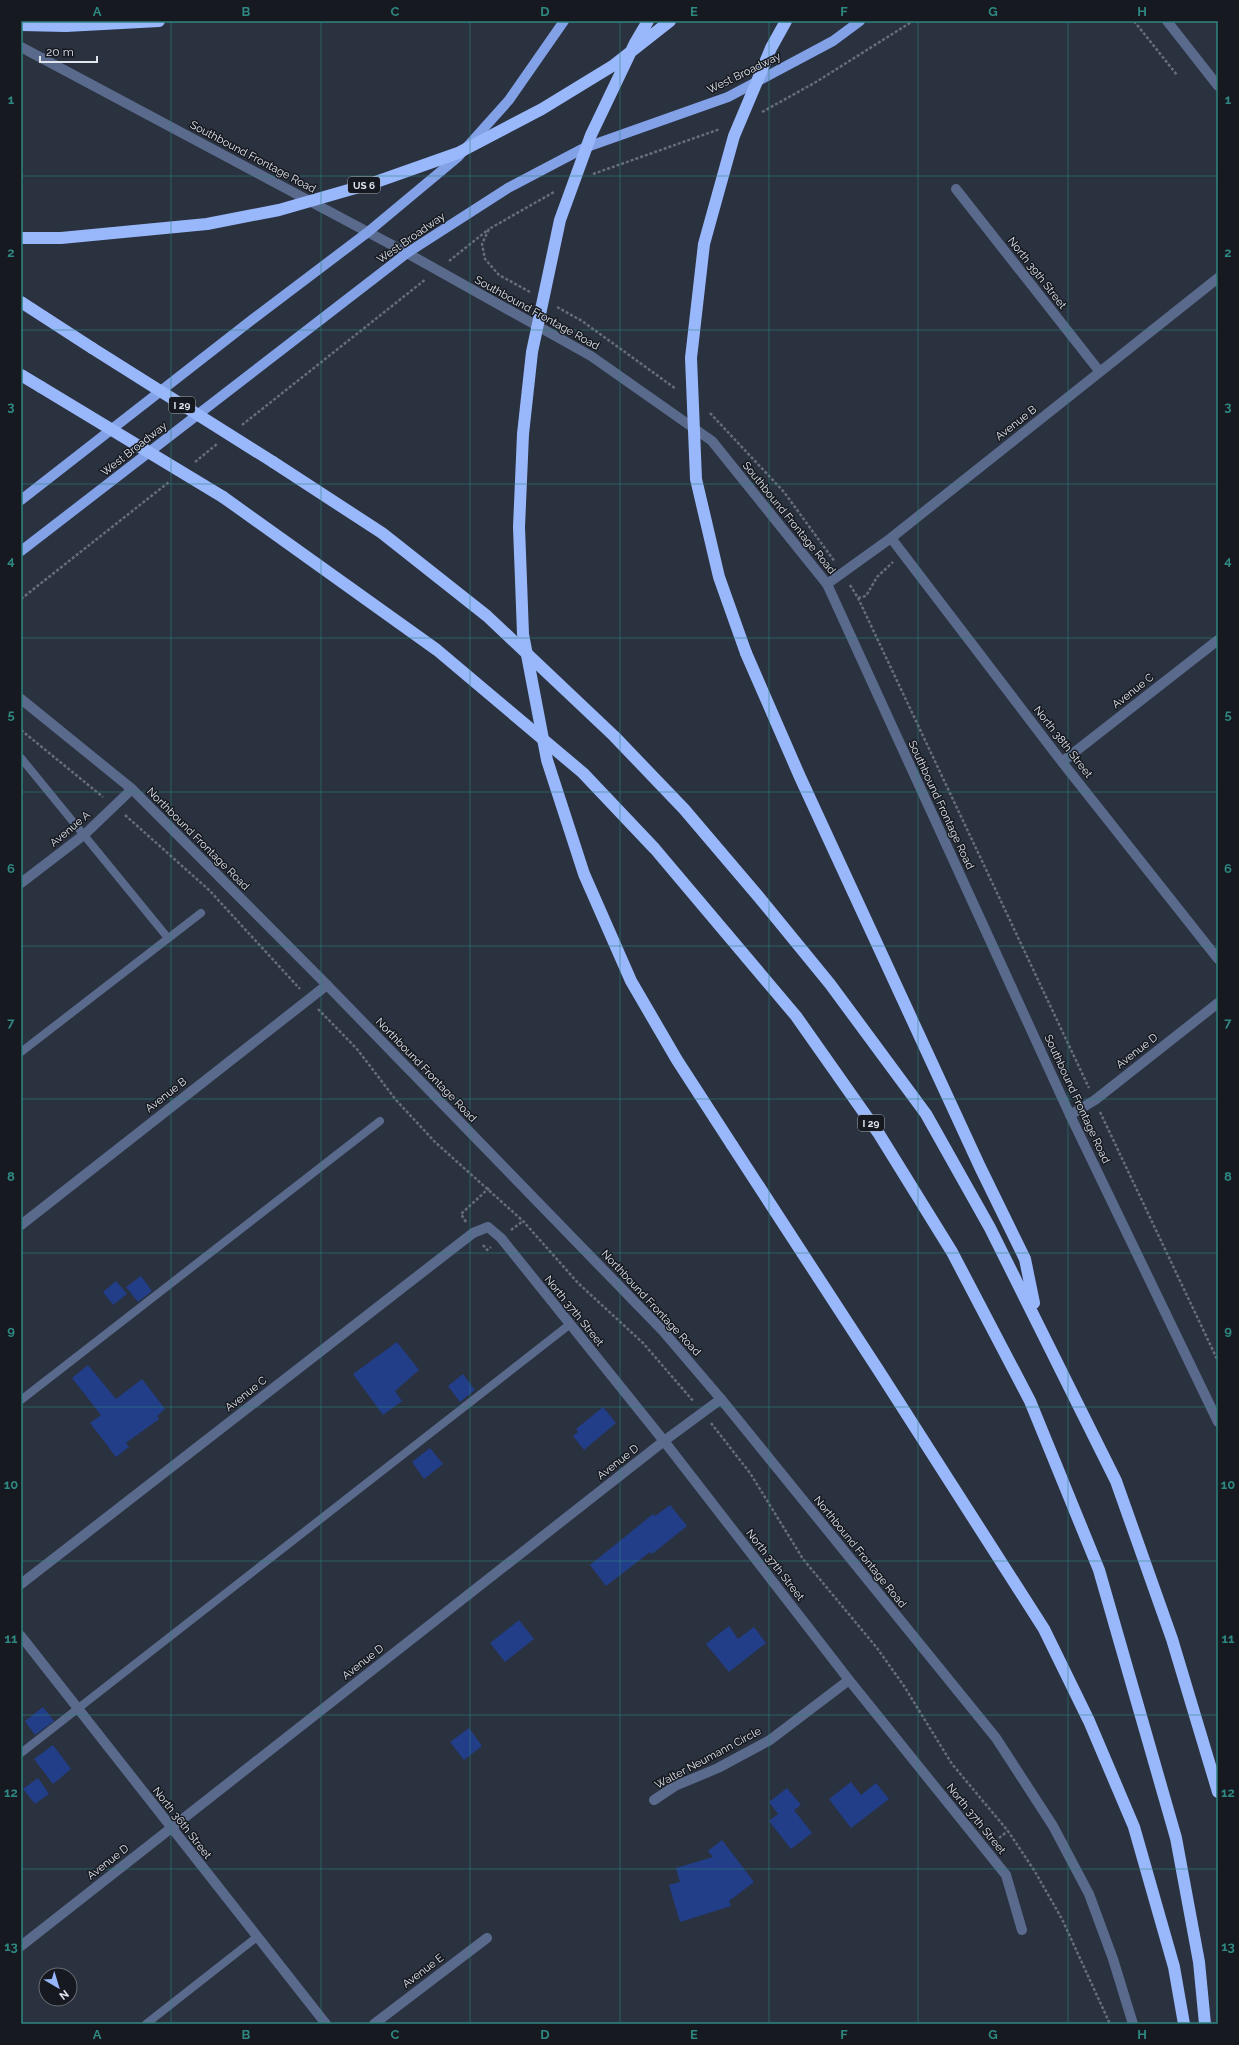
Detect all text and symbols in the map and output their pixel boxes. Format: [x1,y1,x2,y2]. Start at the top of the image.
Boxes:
text: A [93,4,102,19]
text: B [242,4,251,19]
text: C [391,4,400,19]
text: D [540,4,550,19]
text: E [690,4,698,19]
text: F [840,4,848,19]
text: G [988,4,998,19]
text: H [1137,4,1147,19]
scale bar [40,38,97,64]
text: 20 m [46,45,74,59]
street label: West Broadway [705,50,783,96]
text: 1 [8,92,15,107]
text: 1 [1225,92,1232,107]
street label: Southbound Frontage Road [188,118,318,196]
road number: US 6 [348,177,380,193]
street label: West Broadway [374,210,448,266]
street label: North 39th Street [1005,235,1069,312]
text: 2 [7,245,15,260]
text: 2 [1224,245,1232,260]
street label: Southbound Frontage Road [472,273,602,353]
road number: I 29 [169,397,195,413]
text: 3 [7,399,15,414]
text: 3 [1224,399,1232,414]
street label: Avenue B [993,403,1039,443]
street label: West Broadway [98,419,170,479]
street label: Southbound Frontage Road [740,459,838,577]
text: 4 [7,553,15,568]
text: 4 [1224,553,1232,568]
street label: Avenue C [1110,671,1157,711]
street label: North 38th Street [1031,704,1095,781]
text: 5 [7,707,15,722]
text: 5 [1224,707,1232,722]
street label: Southbound Frontage Road [905,739,977,872]
street label: Northbound Frontage Road [144,785,252,893]
street label: Avenue A [47,808,93,850]
text: 6 [7,861,15,876]
text: 6 [1224,861,1232,876]
text: 7 [7,1015,15,1030]
street label: Northbound Frontage Road [373,1015,479,1125]
text: 7 [1224,1015,1232,1030]
street label: Avenue D [1114,1031,1161,1071]
street label: Southbound Frontage Road [1041,1033,1113,1166]
street label: Avenue B [143,1075,189,1115]
road number: I 29 [858,1115,884,1131]
text: 8 [7,1169,15,1184]
text: 8 [1224,1169,1232,1184]
street label: Northbound Frontage Road [599,1248,703,1359]
street label: North 37th Street [542,1273,607,1349]
text: 9 [7,1323,15,1338]
text: 9 [1224,1323,1232,1338]
street label: Avenue C [223,1374,270,1414]
street label: Avenue D [595,1442,642,1482]
text: 10 [4,1477,18,1492]
text: 10 [1221,1477,1235,1492]
street label: Northbound Frontage Road [811,1494,909,1610]
street label: North 37th Street [743,1527,807,1603]
text: 11 [5,1631,18,1646]
text: 11 [1222,1631,1235,1646]
street label: Avenue D [340,1642,387,1682]
street label: Walter Neumann Circle [653,1724,764,1792]
street label: North 37th Street [944,1781,1009,1857]
street label: North 36th Street [150,1784,214,1862]
text: 12 [4,1785,18,1800]
text: 12 [1221,1785,1235,1800]
street label: Avenue D [85,1842,132,1882]
text: 13 [4,1939,18,1954]
text: 13 [1221,1939,1235,1954]
street label: Avenue E [400,1951,446,1991]
north arrow [38,1967,78,2007]
text: N [57,1987,71,2002]
text: A [93,2027,102,2042]
text: B [242,2027,251,2042]
text: C [391,2027,400,2042]
text: D [540,2027,550,2042]
text: E [690,2027,698,2042]
text: F [840,2027,848,2042]
text: G [988,2027,998,2042]
text: H [1137,2027,1147,2042]

